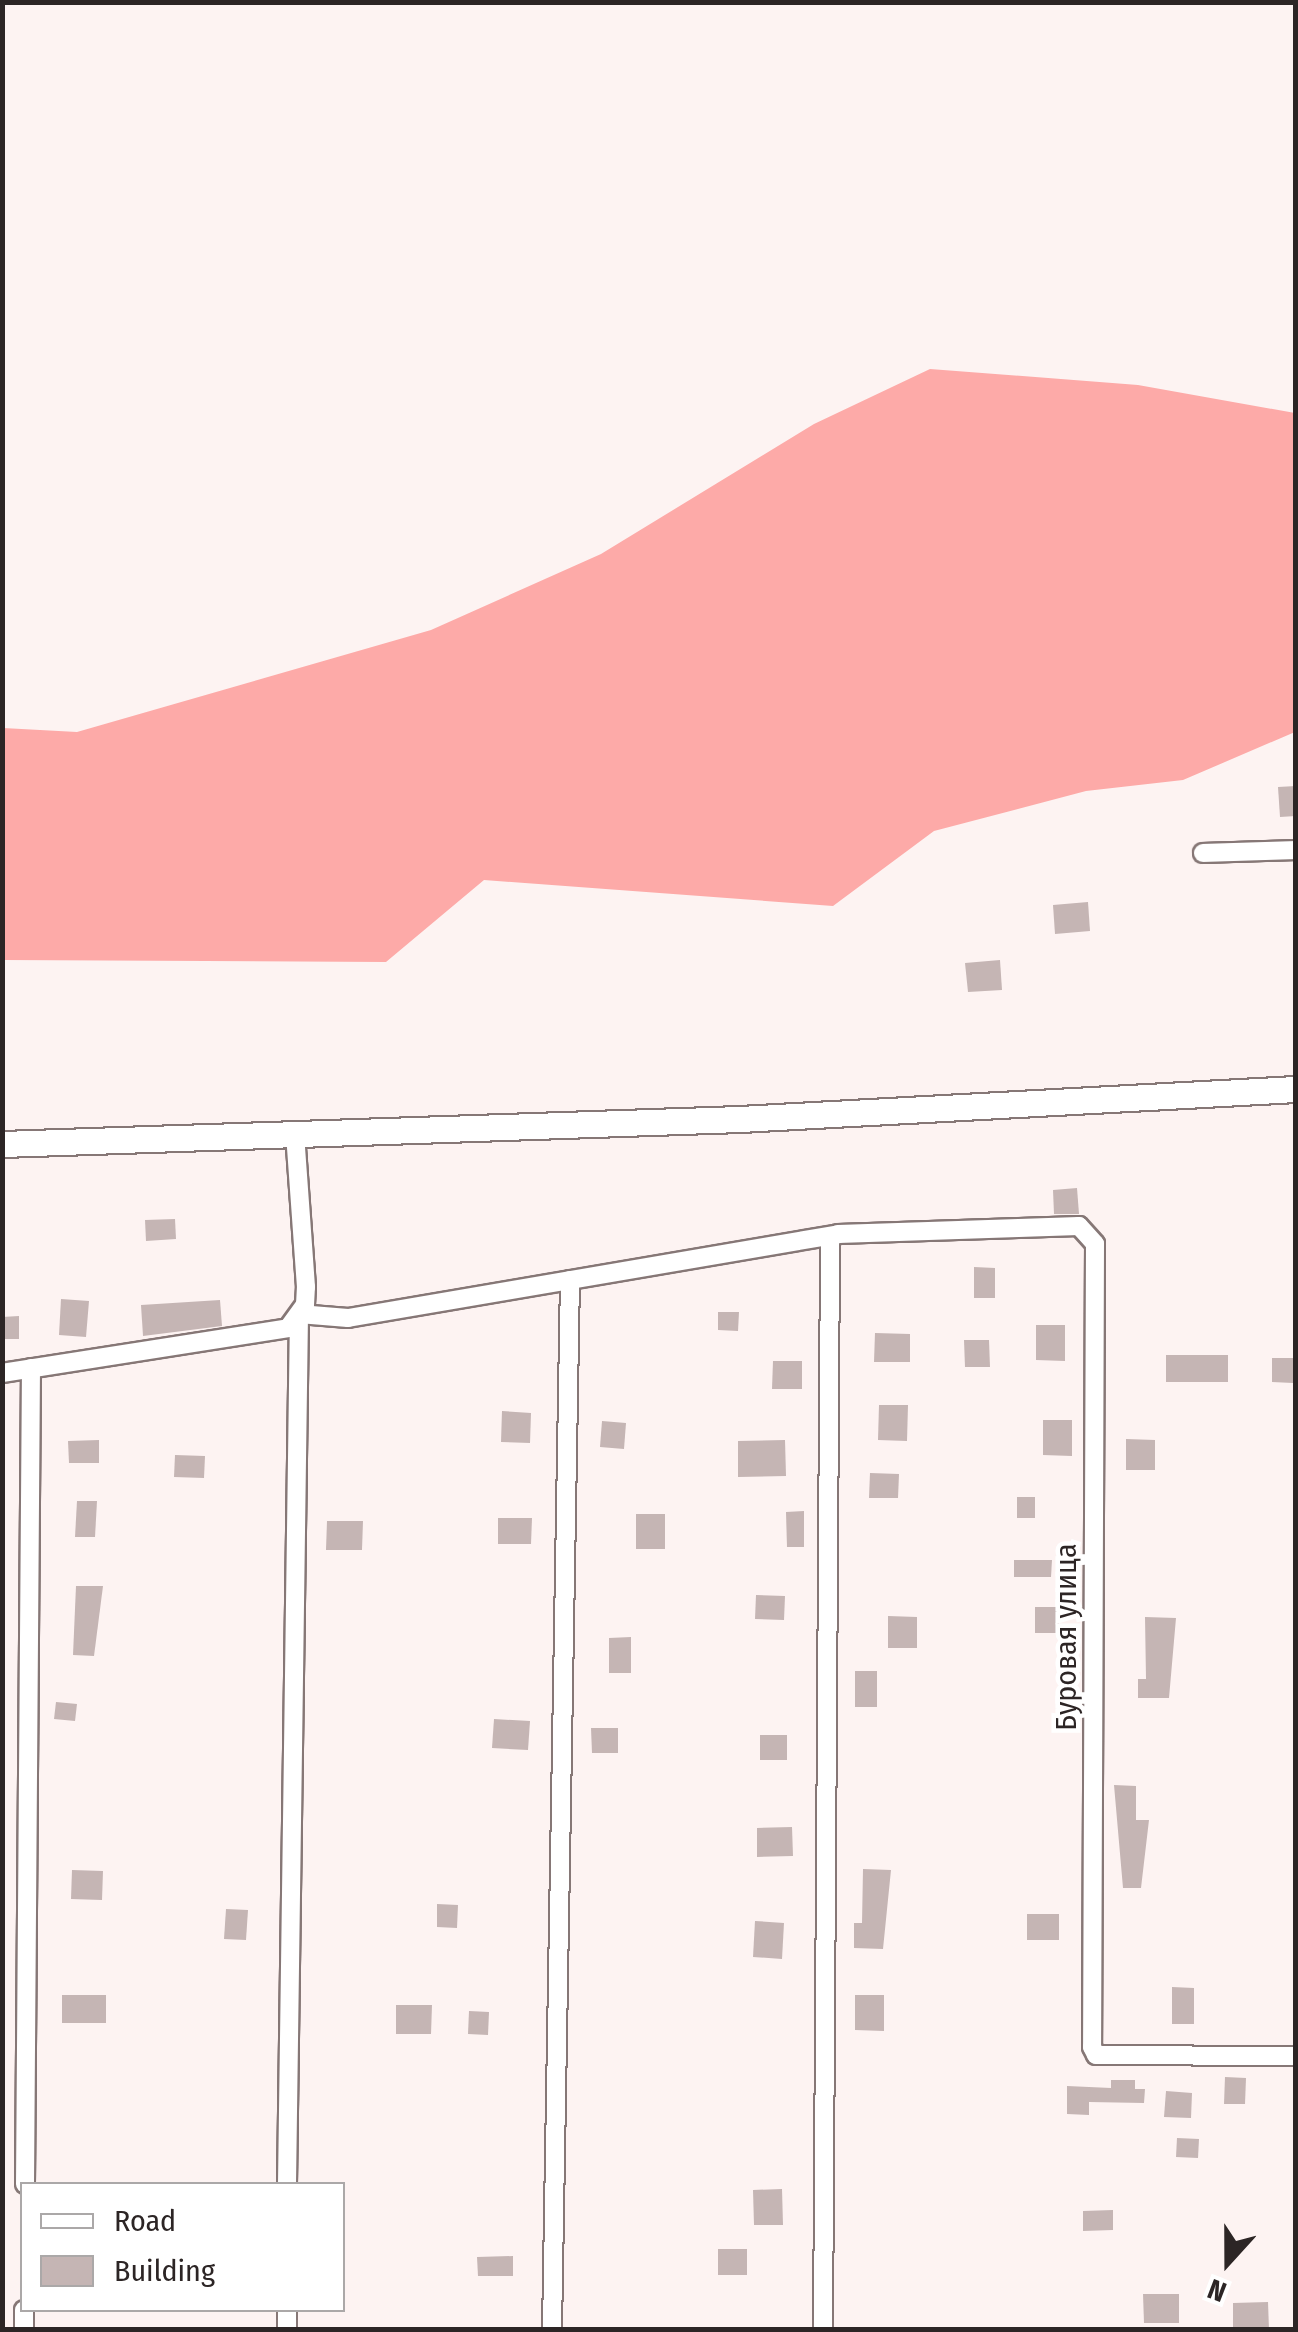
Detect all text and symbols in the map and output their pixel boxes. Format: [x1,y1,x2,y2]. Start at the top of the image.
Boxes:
street label: Буровая улица [1048,1543,1084,1731]
legend [20,2182,345,2312]
text: Road [114,2203,176,2239]
north arrow [1178,2212,1278,2312]
text: Building [114,2253,215,2289]
text: N [1203,2272,1231,2309]

